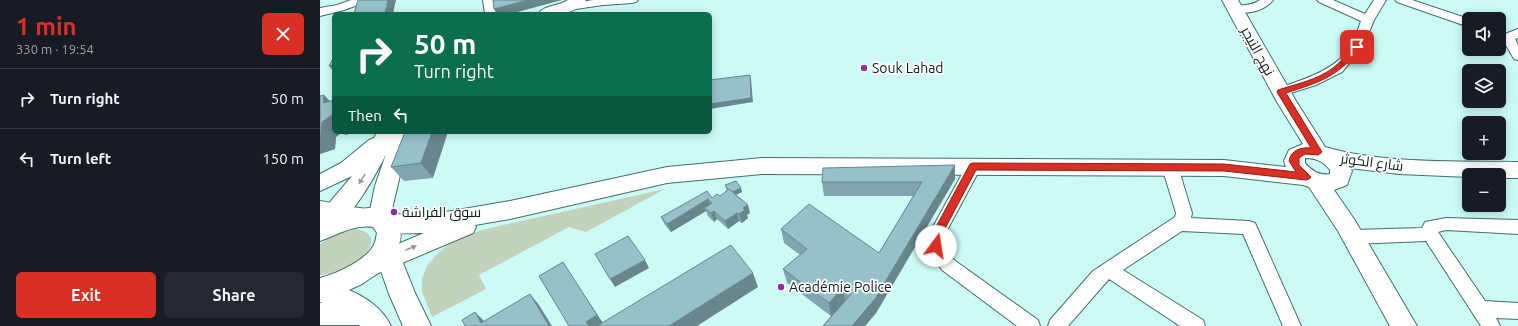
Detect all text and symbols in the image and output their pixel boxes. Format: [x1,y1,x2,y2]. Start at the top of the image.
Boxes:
map controls [1462,12,1506,212]
button: sound [1462,12,1506,56]
text: 1 min [16,13,77,40]
button: close [262,13,304,55]
street label: نهج النيجر [1237,23,1278,79]
icon: right [348,28,400,80]
text: 50 m [414,28,476,59]
pin [1340,30,1374,64]
icon: arrive [1346,36,1368,58]
text: 330 m · 19:54 [16,42,94,56]
place label: Souk Lahad [872,60,944,76]
text: Turn right [414,61,494,81]
marker: Souk Lahad [859,63,869,73]
button: layers [1462,64,1506,108]
icon: right [16,88,38,110]
text: Turn right [50,90,120,107]
text: 50 m [271,90,304,107]
icon: left [390,104,412,126]
text: Then [348,107,382,124]
button: + [1462,116,1506,160]
icon: left [16,148,38,170]
text: Turn left [50,150,111,167]
text: 150 m [262,150,304,167]
street label: شارع الكوثر [1339,150,1404,175]
button: − [1462,168,1506,212]
one-way arrow [359,173,366,185]
place label: سوق الفراشة [402,204,481,221]
marker: سوق الفراشة [389,207,399,217]
position arrow [915,225,957,267]
one-way arrow [405,245,417,251]
button: Exit [16,272,156,318]
button: Share [164,272,304,318]
place label: Académie Police [789,279,892,295]
marker: Académie Police [776,282,786,292]

